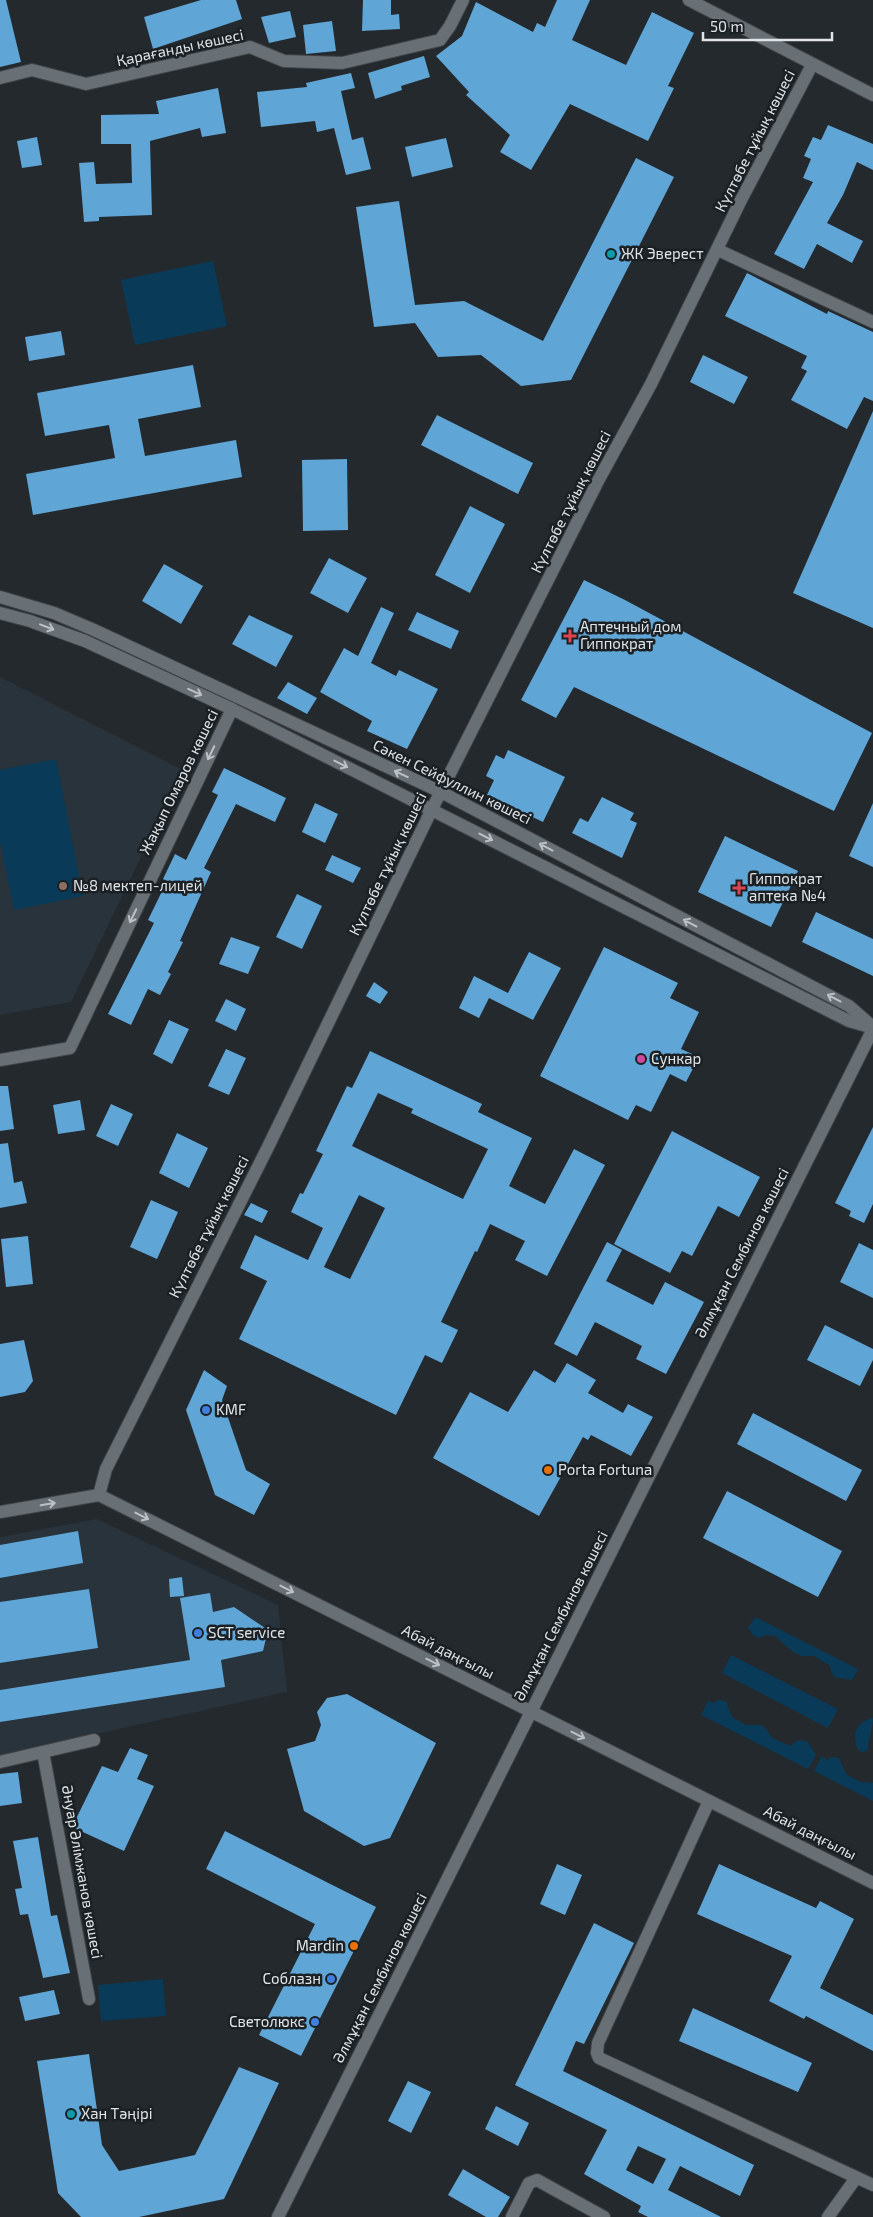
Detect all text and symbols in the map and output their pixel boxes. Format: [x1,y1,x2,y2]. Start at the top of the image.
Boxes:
scale bar [703,10,832,42]
text: 50 m [710,17,744,35]
street label: Қарағанды көшесі [115,25,245,69]
street label: Күлтөбе тұйық көшесі [710,66,798,215]
place label: ЖК Эверест [621,244,704,262]
marker: ЖК Эверест [605,248,617,260]
street label: Күлтөбе тұйық көшесі [526,427,614,576]
place label: Аптечный дом Гиппократ [580,617,682,652]
one-way arrow [38,623,54,632]
marker: Аптечный дом Гиппократ [564,630,576,642]
one-way arrow [187,688,202,698]
street label: Жақып Омаров көшесі [135,706,221,857]
street label: Сәкен Сейфуллин көшесі [370,735,535,828]
one-way arrow [206,745,215,760]
one-way arrow [333,760,348,769]
one-way arrow [394,768,409,778]
street label: Күлтөбе тұйық көшесі [345,789,430,938]
one-way arrow [479,832,494,842]
one-way arrow [539,842,554,851]
place label: Гиппократ аптека №4 [749,869,826,904]
place label: №8 мектеп-лицей [73,876,202,894]
marker: №8 мектеп-лицей [57,880,69,892]
marker: Гиппократ аптека №4 [733,882,745,894]
one-way arrow [128,908,137,923]
one-way arrow [683,918,698,927]
one-way arrow [827,993,842,1002]
place label: Сункар [651,1049,701,1068]
marker: Сункар [635,1053,647,1065]
street label: Күлтөбе тұйық көшесі [164,1152,252,1301]
street label: Әлмұқан Сембинов көшесі [690,1165,792,1340]
place label: KMF [216,1400,246,1418]
marker: KMF [200,1404,212,1416]
place label: Porta Fortuna [558,1460,652,1478]
marker: Porta Fortuna [542,1464,554,1476]
one-way arrow [40,1498,56,1508]
one-way arrow [134,1512,149,1522]
street label: Әлмұқан Сембинов көшесі [509,1528,611,1703]
one-way arrow [280,1584,295,1594]
street label: Абай даңғылы [399,1620,498,1682]
place label: SCT service [208,1623,285,1641]
marker: SCT service [192,1627,204,1639]
one-way arrow [425,1658,440,1667]
one-way arrow [570,1731,585,1740]
street label: Әнуар Әлімжанов көшесі [58,1784,107,1960]
street label: Абай даңғылы [761,1801,860,1863]
street label: Әлмұқан Сембинов көшесі [328,1890,430,2065]
place label: Mardin [296,1936,344,1954]
marker: Mardin [348,1940,360,1952]
place label: Соблазн [263,1969,321,1987]
marker: Соблазн [325,1973,337,1985]
place label: Светолюкс [229,2012,305,2030]
marker: Светолюкс [309,2016,321,2028]
place label: Хан Тәңірі [81,2104,152,2122]
marker: Хан Тәңірі [65,2108,77,2120]

